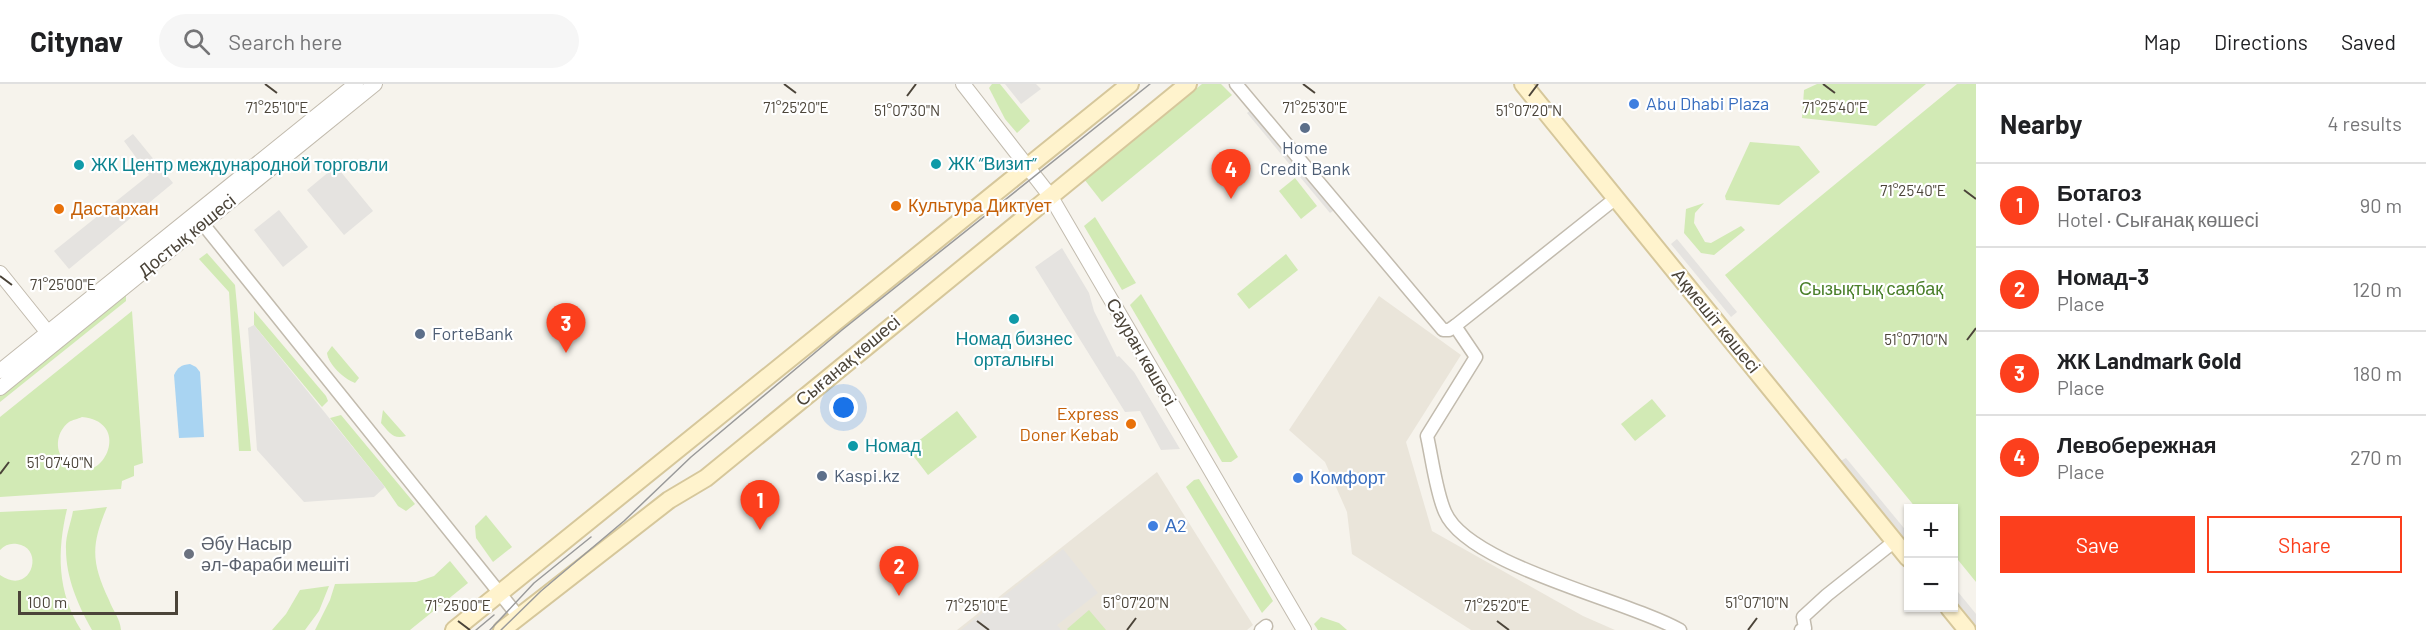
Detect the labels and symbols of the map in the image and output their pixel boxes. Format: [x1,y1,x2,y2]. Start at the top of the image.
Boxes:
place label: Abu Dhabi Plaza [1646,92,1769,114]
marker: Abu Dhabi Plaza [1627,97,1641,111]
text: 71°25'10"E [246,98,308,116]
text: 71°25'20"E [763,98,829,116]
text: 71°25'30"E [1282,98,1348,116]
text: 71°25'40"E [1802,98,1868,116]
text: 51°07'30"N [874,101,940,119]
text: 51°07'20"N [1496,101,1562,119]
marker: Home Credit Bank [1298,121,1312,135]
place label: Home Credit Bank [1260,136,1350,179]
pin: 4 [1212,150,1250,199]
place label: ЖК “Визит” [948,152,1037,174]
place label: ЖК Центр международной торговли [91,153,388,175]
marker: ЖК “Визит” [929,157,943,171]
marker: ЖК Центр международной торговли [72,158,86,172]
text: 71°25'40"E [1880,181,1946,199]
street label: Достық көшесі [133,189,240,281]
place label: Культура Диктует [908,194,1052,216]
place label: Дастархан [71,197,159,219]
marker: Культура Диктует [889,199,903,213]
marker: Дастархан [52,202,66,216]
street label: Ақмешіт көшесі [1668,264,1766,377]
text: 71°25'00"E [30,275,96,293]
park label: Сызықтық саябақ [1799,277,1943,299]
street label: Сауран көшесі [1102,294,1182,409]
pin: 3 [546,304,586,353]
street label: Сығанақ көшесі [791,310,904,410]
marker: Номад бизнес орталығы [1007,312,1021,326]
place label: ForteBank [432,322,513,344]
marker: ForteBank [413,327,427,341]
place label: Номад бизнес орталығы [955,327,1073,370]
text: 51°07'10"N [1884,330,1948,348]
your location [829,393,858,422]
place label: Express Doner Kebab [1020,402,1119,445]
marker: Express Doner Kebab [1124,417,1138,431]
place label: Номад [865,434,921,456]
marker: Номад [846,439,860,453]
text: 51°07'40"N [27,453,93,471]
place label: Kaspi.kz [834,464,899,486]
place label: Комфорт [1310,466,1386,488]
marker: Kaspi.kz [815,469,829,483]
marker: Комфорт [1291,471,1305,485]
pin: 1 [740,480,780,530]
place label: А2 [1165,514,1187,536]
marker: А2 [1146,519,1160,533]
place label: Әбу Насыр әл-Фараби мешіті [201,532,349,575]
pin: 2 [880,546,918,596]
marker: Әбу Насыр әл-Фараби мешіті [182,547,196,561]
scale bar [18,588,178,616]
text: 51°07'20"N [1103,593,1169,611]
text: 51°07'10"N [1725,593,1789,611]
text: 71°25'00"E [425,596,491,614]
text: 71°25'10"E [946,596,1008,614]
text: 71°25'20"E [1464,596,1530,614]

